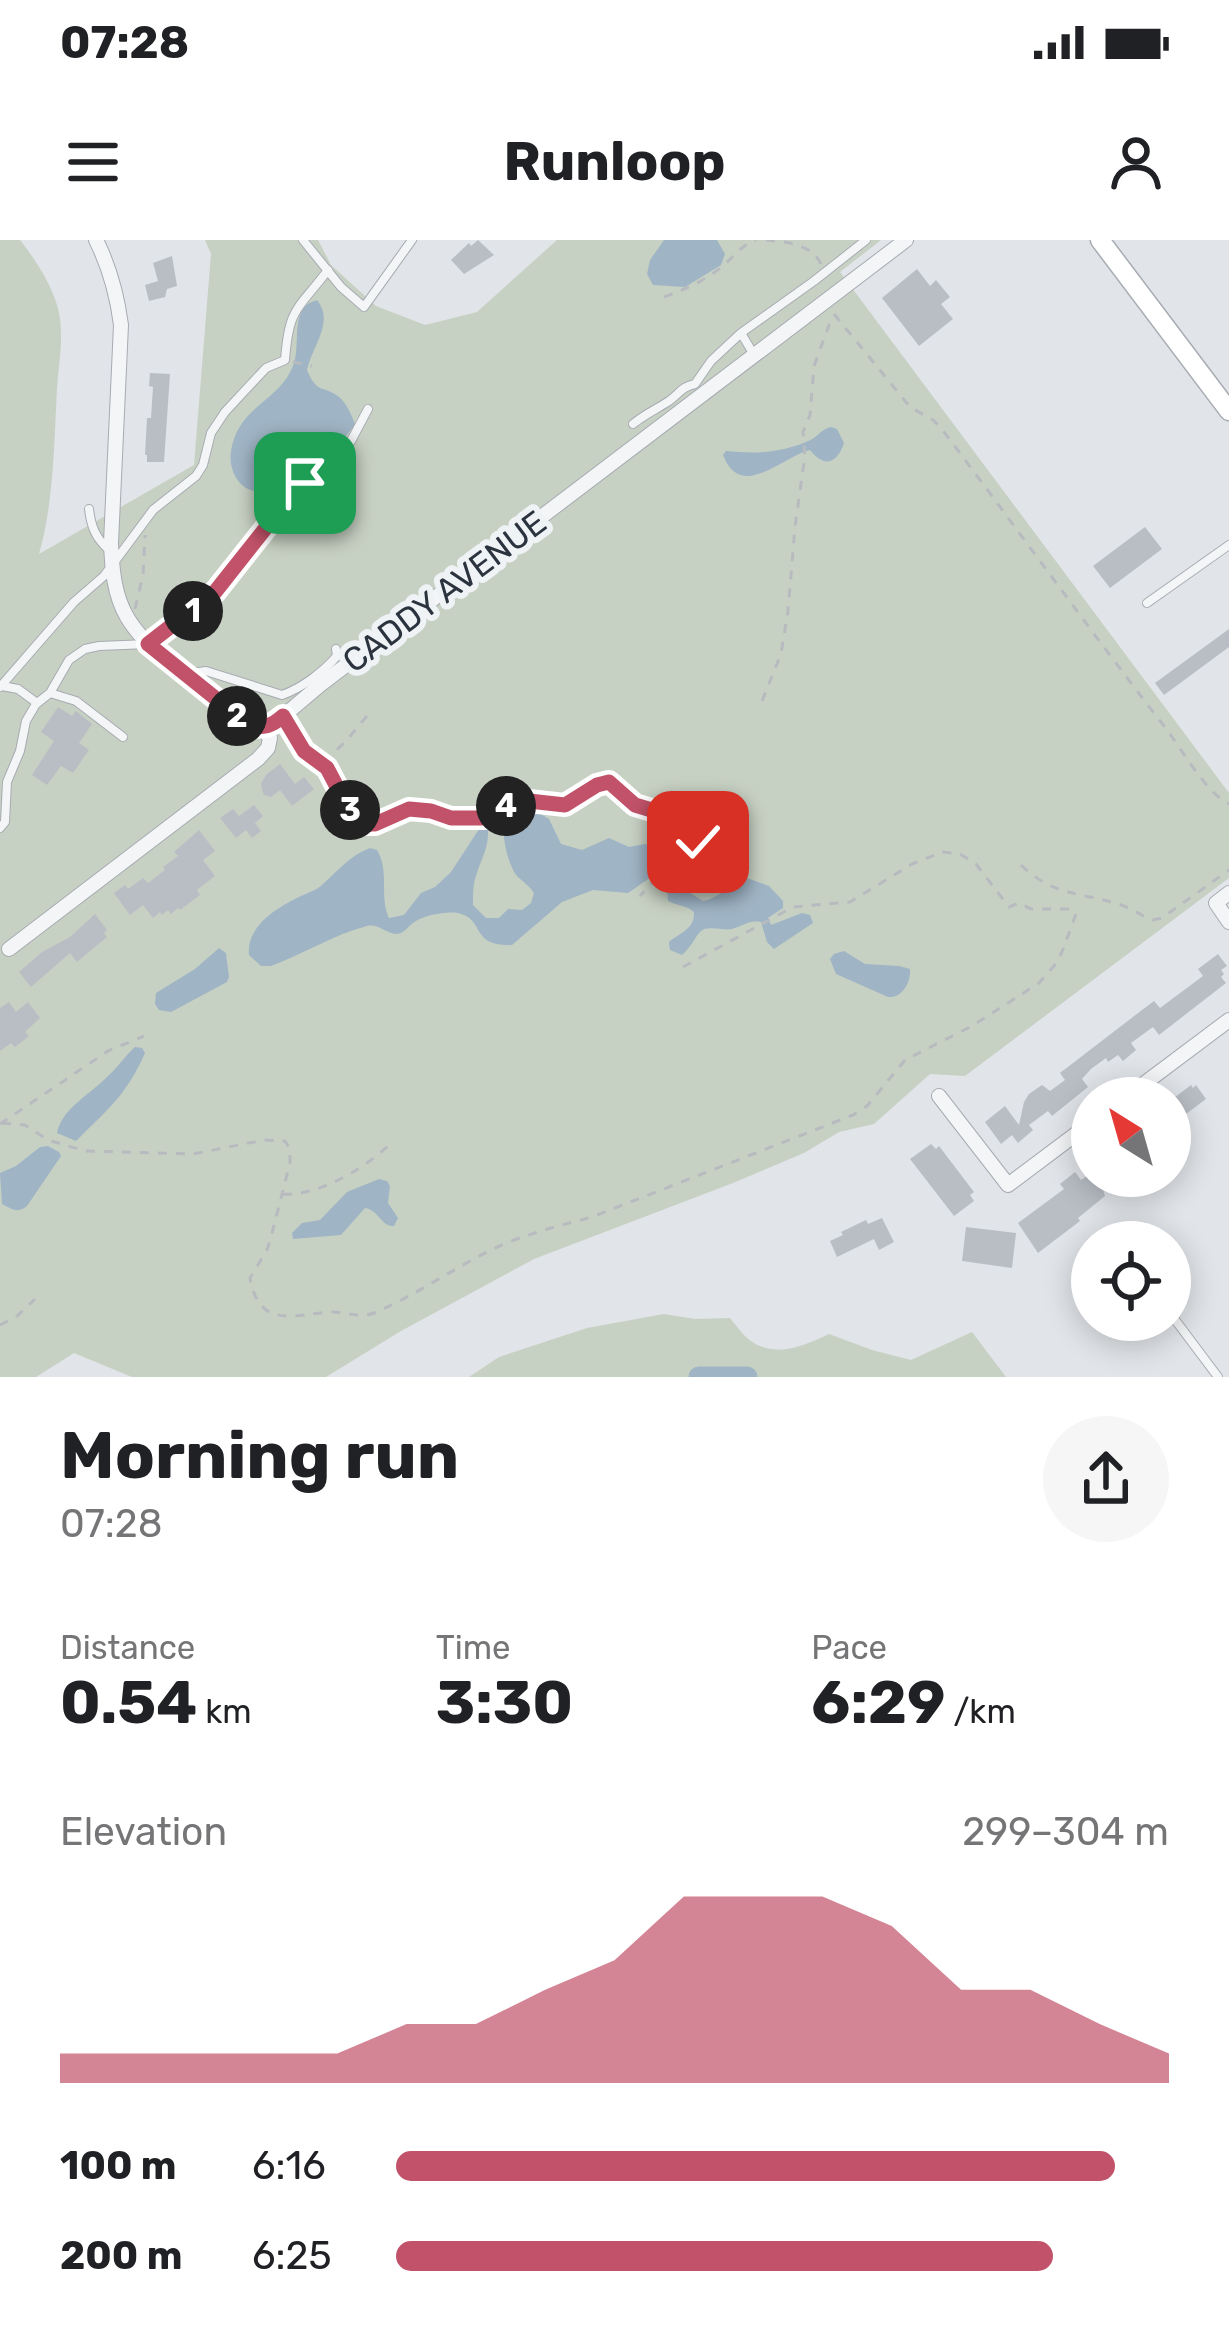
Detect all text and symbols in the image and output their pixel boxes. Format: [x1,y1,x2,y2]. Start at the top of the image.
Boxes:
text: 07:28 [60,16,189,69]
icon: menu [60,129,126,195]
icon: person [1103,129,1169,195]
text: Runloop [503,130,726,194]
pin [254,432,356,534]
icon: arrive [272,450,338,516]
street label: CADDY AVENUE [335,502,554,680]
pin: 1 [163,581,223,641]
text: 1 [185,591,201,630]
pin: 2 [207,686,267,746]
text: 2 [226,696,248,735]
pin: 4 [476,776,536,836]
pin: 3 [320,780,380,840]
text: 4 [495,786,517,825]
text: 3 [339,790,361,829]
pin [647,791,749,893]
icon: check [665,809,731,875]
north arrow [1071,1077,1191,1197]
map controls [1071,1077,1191,1341]
button: locate [1071,1221,1191,1341]
text: Morning run [60,1416,459,1495]
button: share [1043,1416,1169,1542]
text: 07:28 [60,1501,162,1547]
text: Distance [60,1628,195,1667]
text: Time [436,1628,510,1667]
text: Pace [811,1628,887,1667]
text: 0.54 [60,1667,197,1738]
text: 3:30 [436,1667,573,1738]
text: 6:29 [811,1667,945,1738]
text: km [197,1692,252,1731]
text: /km [945,1692,1016,1731]
text: Elevation [60,1809,227,1855]
text: 299–304 m [962,1809,1169,1855]
text: 100 m [60,2143,176,2189]
text: 6:16 [252,2143,326,2189]
text: 200 m [60,2233,182,2279]
text: 6:25 [252,2233,332,2279]

